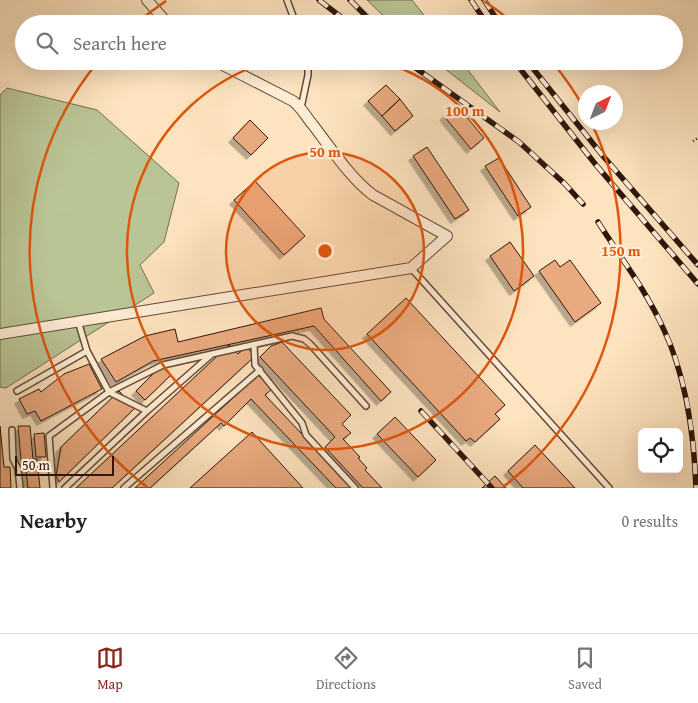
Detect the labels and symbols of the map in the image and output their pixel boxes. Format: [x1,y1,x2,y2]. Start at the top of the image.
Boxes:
north arrow [578,85,623,130]
text: 100 m [445,100,485,121]
text: 50 m [309,141,341,162]
text: 150 m [601,240,641,261]
centre of rings [316,242,334,260]
scale bar [15,453,114,476]

